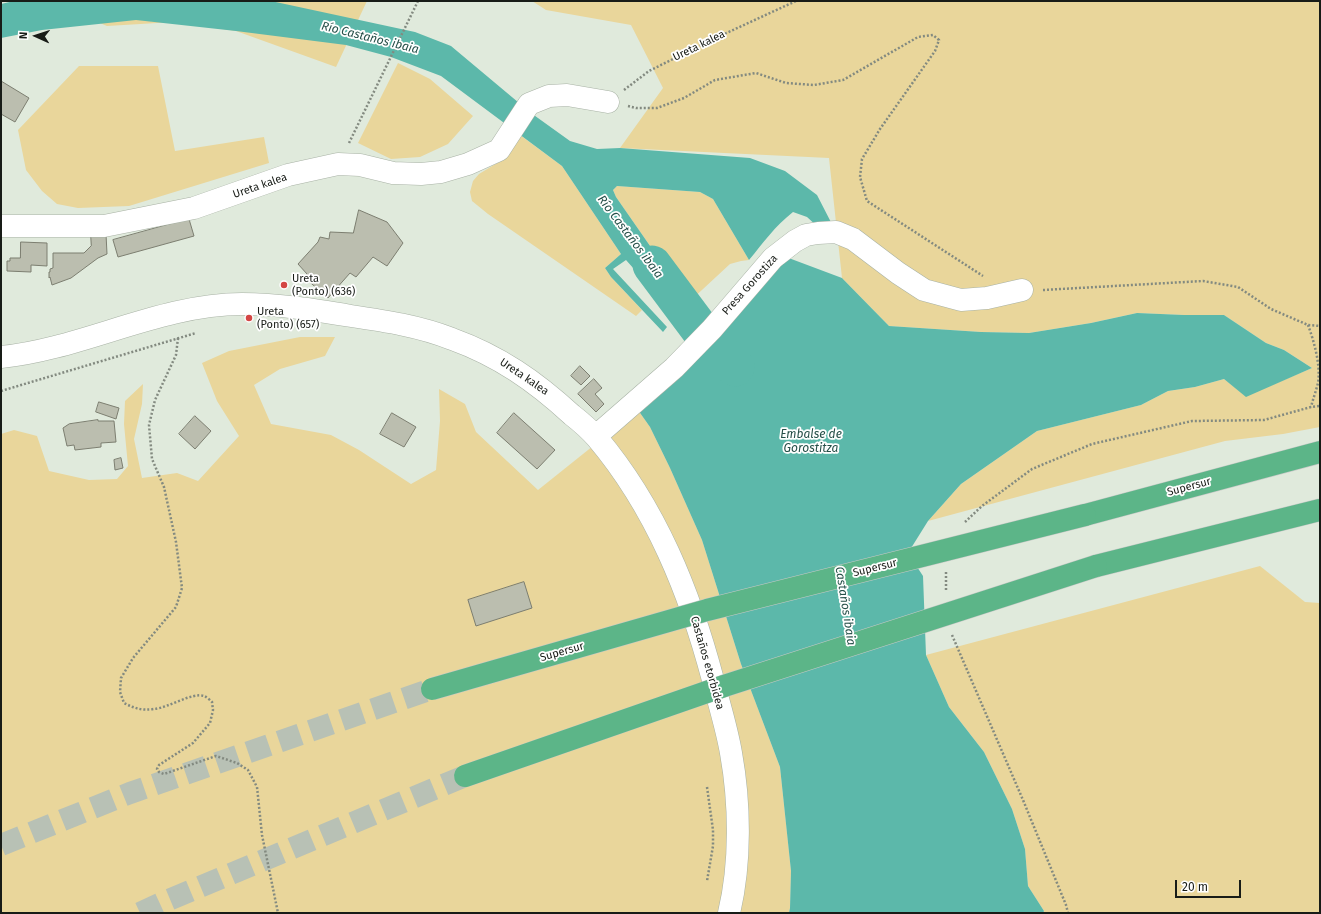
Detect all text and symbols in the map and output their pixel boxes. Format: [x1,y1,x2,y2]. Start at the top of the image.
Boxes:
north arrow [16,16,56,56]
water label: Río Castaños ibaia [320,19,420,57]
street label: Ureta kalea [671,28,727,64]
text: N [17,31,30,39]
street label: Ureta kalea [231,171,289,201]
water label: Río Castaños ibaia [594,193,666,281]
street label: Presa Gorostiza [719,252,781,318]
place label: Ureta (Ponto) (636) [292,272,355,298]
marker: Ureta (Ponto) (636) [279,280,289,290]
place label: Ureta (Ponto) (657) [257,305,319,331]
marker: Ureta (Ponto) (657) [244,313,254,323]
street label: Ureta kalea [497,356,551,398]
water label: Embalse de Gorostitza [780,428,842,456]
street label: Supersur [1166,475,1212,499]
street label: Supersur [852,556,898,580]
water label: Castaños ibaia [832,566,858,646]
street label: Castaños etorbidea [687,615,727,711]
street label: Supersur [539,639,585,665]
scale bar [1177,872,1243,898]
text: 20 m [1182,880,1208,894]

